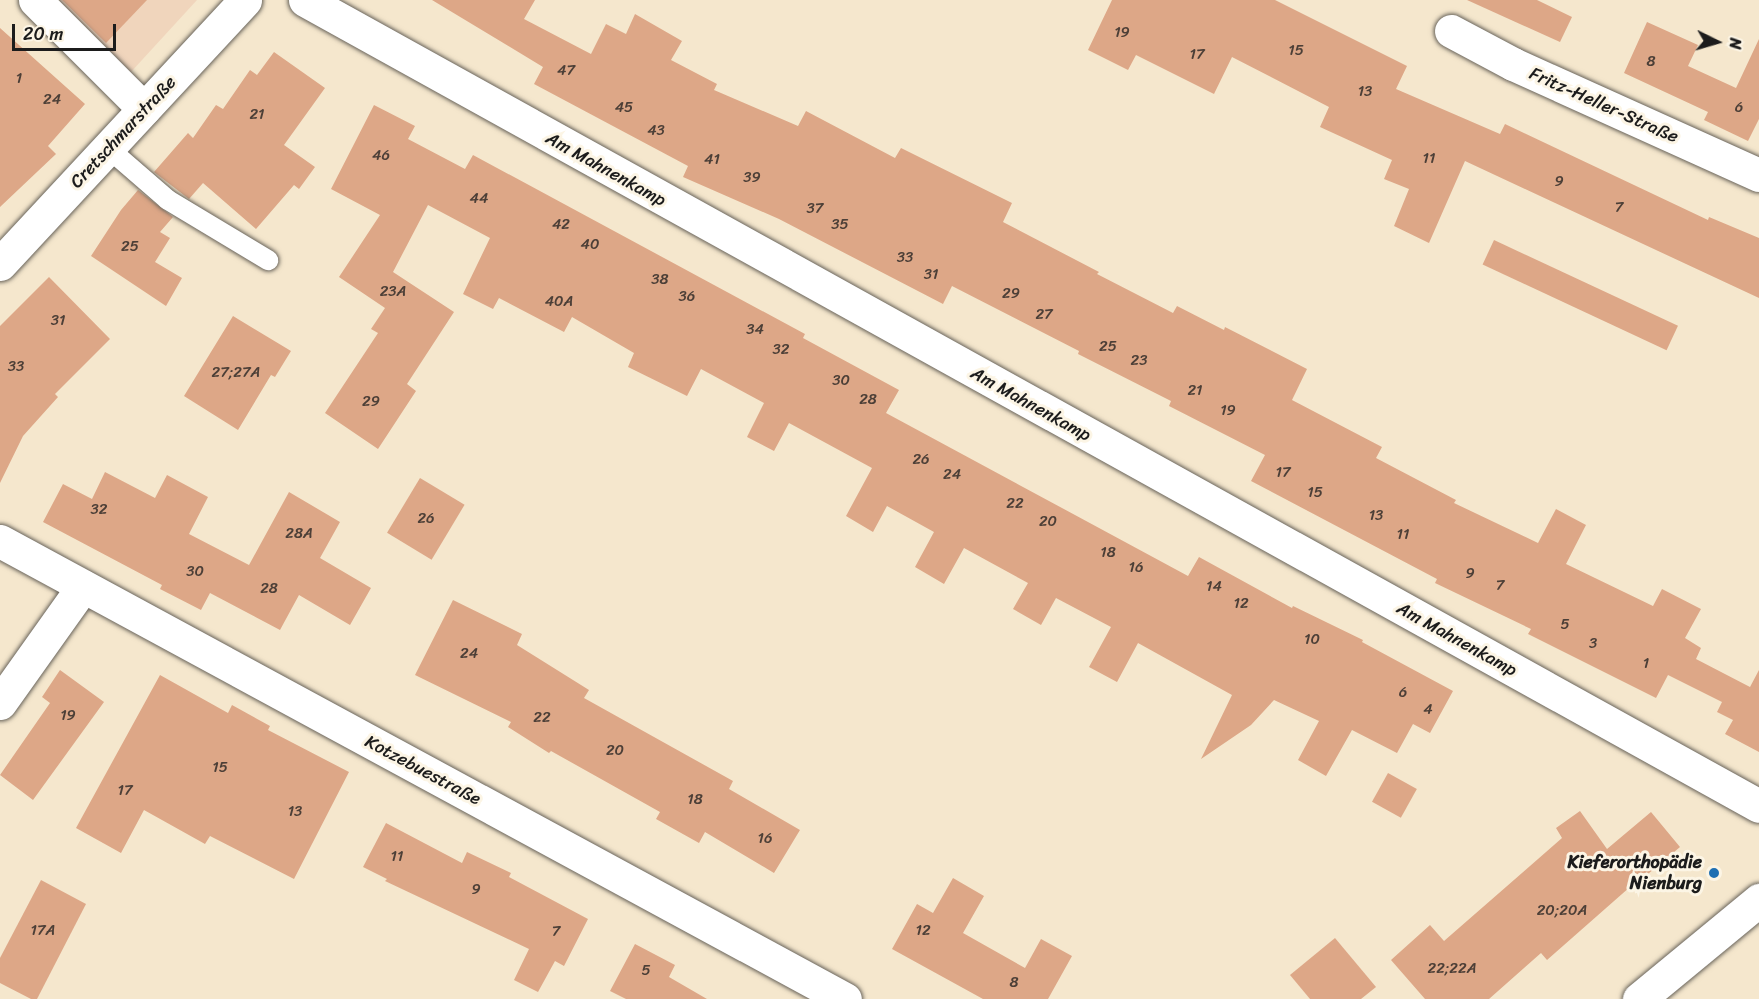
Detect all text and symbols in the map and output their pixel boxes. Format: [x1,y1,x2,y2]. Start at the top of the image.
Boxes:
scale bar [15,12,118,50]
north arrow [1687,12,1747,72]
text: 20 m [23,18,63,50]
house number: 19 [1114,24,1130,42]
text: N [1721,37,1750,50]
house number: 15 [1288,42,1304,60]
house number: 17 [1190,46,1204,64]
house number: 8 [1646,53,1656,71]
house number: 47 [557,62,575,80]
street label: Fritz-Heller-Straße [1526,62,1682,148]
house number: 1 [16,70,22,88]
street label: Cretschmarstraße [66,71,180,193]
house number: 13 [1358,83,1372,101]
house number: 24 [43,91,61,109]
house number: 45 [615,99,633,117]
house number: 6 [1735,99,1743,117]
house number: 21 [249,106,265,124]
house number: 43 [647,122,665,140]
street label: Am Mahnenkamp [542,127,670,211]
house number: 46 [372,147,390,165]
house number: 11 [1423,150,1435,168]
house number: 41 [704,151,720,169]
house number: 39 [743,169,761,187]
house number: 9 [1554,173,1564,191]
house number: 44 [470,190,488,208]
house number: 7 [1615,199,1623,217]
house number: 37 [807,200,823,218]
house number: 42 [552,216,570,234]
house number: 35 [831,216,849,234]
house number: 40 [581,236,599,254]
house number: 25 [121,238,139,256]
house number: 33 [897,249,913,267]
house number: 31 [924,266,938,284]
house number: 38 [651,271,669,289]
house number: 23A [380,283,406,301]
house number: 29 [1002,285,1020,303]
house number: 36 [679,288,695,306]
house number: 40A [545,293,573,311]
house number: 27 [1035,306,1053,324]
house number: 31 [51,312,65,330]
house number: 34 [746,321,764,339]
house number: 25 [1099,338,1117,356]
house number: 32 [773,341,789,359]
house number: 23 [1131,352,1147,370]
house number: 33 [8,358,24,376]
street label: Am Mahnenkamp [967,362,1095,446]
house number: 27;27A [212,364,260,382]
house number: 30 [832,372,850,390]
house number: 21 [1187,382,1203,400]
house number: 28 [859,391,877,409]
house number: 29 [362,393,380,411]
house number: 19 [1220,402,1236,420]
house number: 26 [912,451,930,469]
house number: 17 [1276,464,1290,482]
house number: 24 [943,466,961,484]
house number: 15 [1307,484,1323,502]
house number: 22 [1006,495,1024,513]
house number: 32 [91,501,107,519]
house number: 13 [1369,507,1383,525]
house number: 26 [417,510,435,528]
house number: 20 [1039,513,1057,531]
house number: 28A [285,525,313,543]
house number: 11 [1397,526,1409,544]
house number: 18 [1100,544,1116,562]
house number: 16 [1129,559,1143,577]
house number: 30 [186,563,204,581]
house number: 9 [1465,565,1475,583]
house number: 7 [1496,577,1504,595]
house number: 14 [1206,578,1222,596]
house number: 28 [260,580,278,598]
house number: 12 [1233,595,1249,613]
street label: Am Mahnenkamp [1393,597,1521,681]
house number: 5 [1560,616,1570,634]
house number: 10 [1304,631,1320,649]
house number: 3 [1589,635,1597,653]
house number: 24 [460,645,478,663]
house number: 1 [1643,655,1649,673]
house number: 6 [1399,684,1407,702]
house number: 4 [1423,701,1433,719]
house number: 19 [60,707,76,725]
house number: 22 [533,709,551,727]
street label: Kotzebuestraße [361,730,485,810]
house number: 20 [606,742,624,760]
house number: 15 [212,759,228,777]
house number: 17 [118,782,132,800]
house number: 18 [687,791,703,809]
house number: 13 [288,803,302,821]
house number: 16 [758,830,772,848]
house number: 11 [391,848,403,866]
place label: Kieferorthopädie Nienburg [1568,852,1702,894]
marker: Kieferorthopädie Nienburg [1707,866,1721,880]
house number: 9 [471,881,481,899]
house number: 20;20A [1537,902,1587,920]
house number: 17A [31,922,55,940]
house number: 12 [915,922,931,940]
house number: 7 [552,923,560,941]
house number: 22;22A [1428,960,1476,978]
house number: 5 [641,962,651,980]
house number: 8 [1009,974,1019,992]

